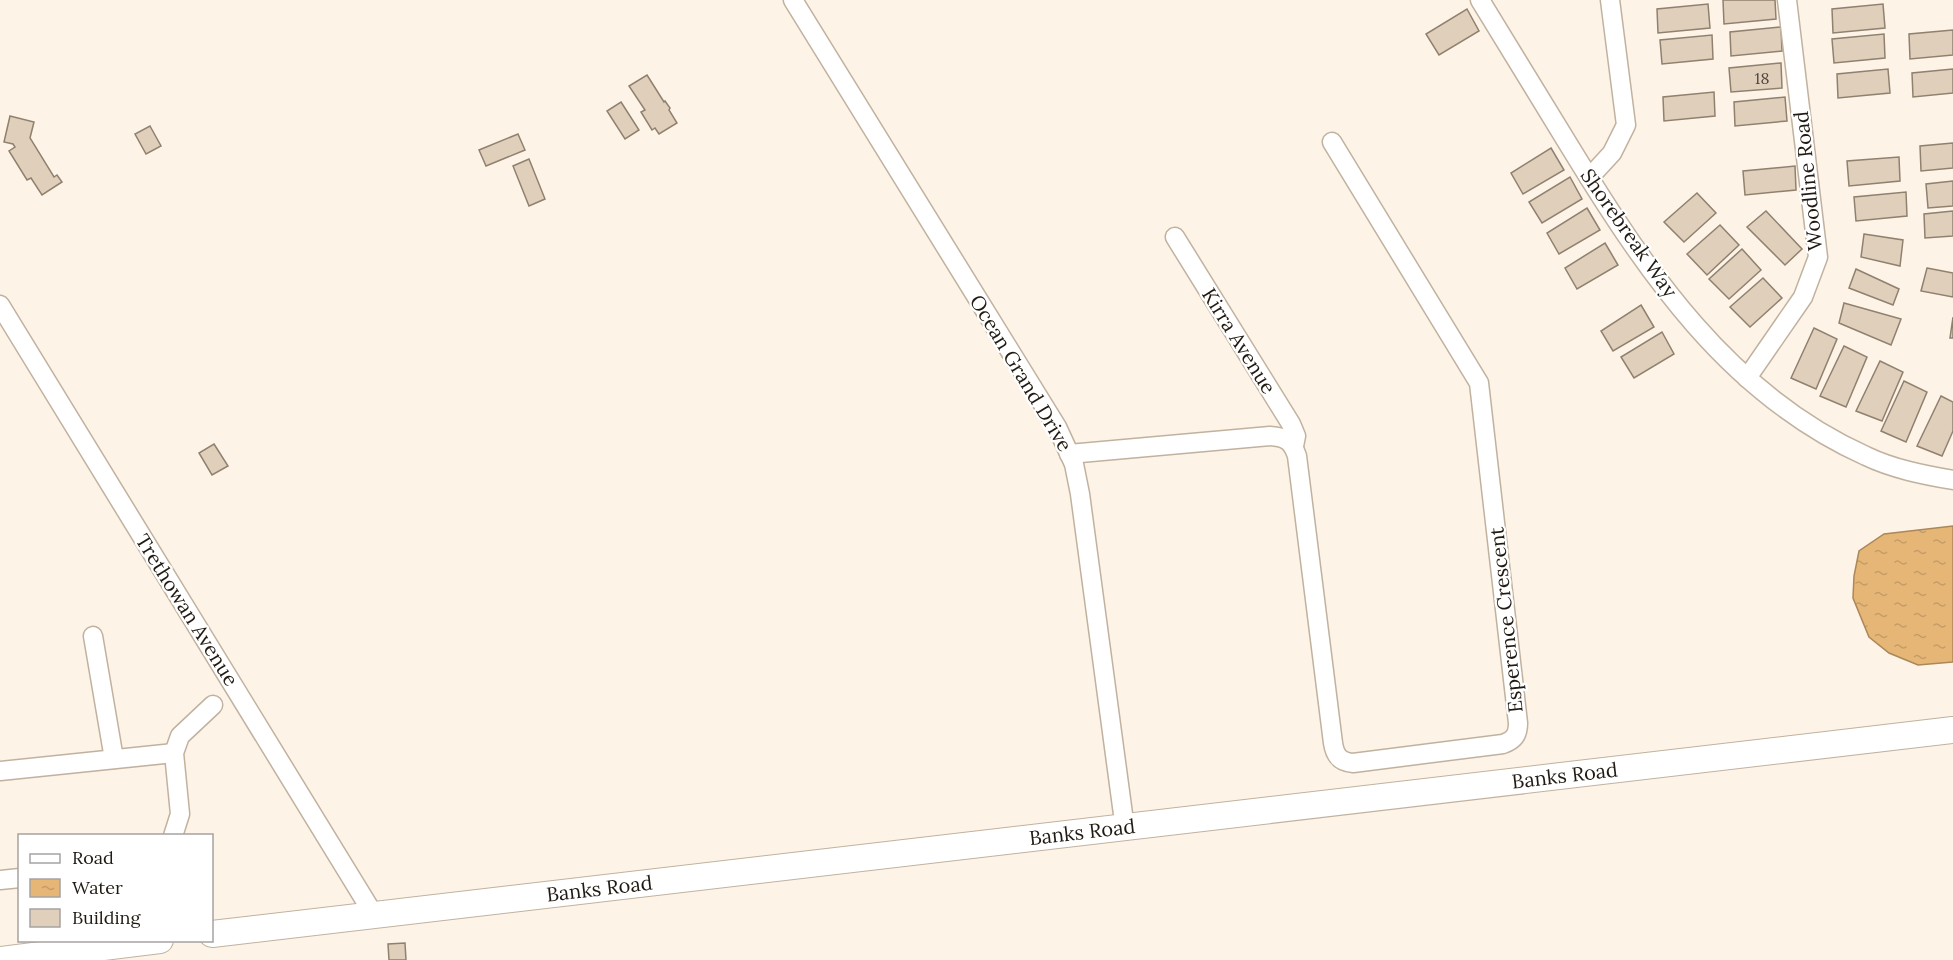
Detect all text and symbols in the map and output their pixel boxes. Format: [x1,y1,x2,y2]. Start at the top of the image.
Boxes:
house number: 18 [1755,68,1769,88]
street label: Woodline Road [1788,110,1827,252]
street label: Shorebreak Way [1576,164,1683,302]
street label: Kirra Avenue [1197,283,1282,398]
street label: Ocean Grand Drive [965,290,1078,456]
street label: Esperence Crescent [1483,526,1528,714]
street label: Trethowan Avenue [131,529,244,690]
street label: Banks Road [1510,756,1619,794]
street label: Banks Road [1028,813,1136,850]
legend [18,834,213,942]
text: Road [72,846,114,869]
street label: Banks Road [545,869,654,907]
text: Water [72,876,123,899]
text: Building [72,906,142,929]

